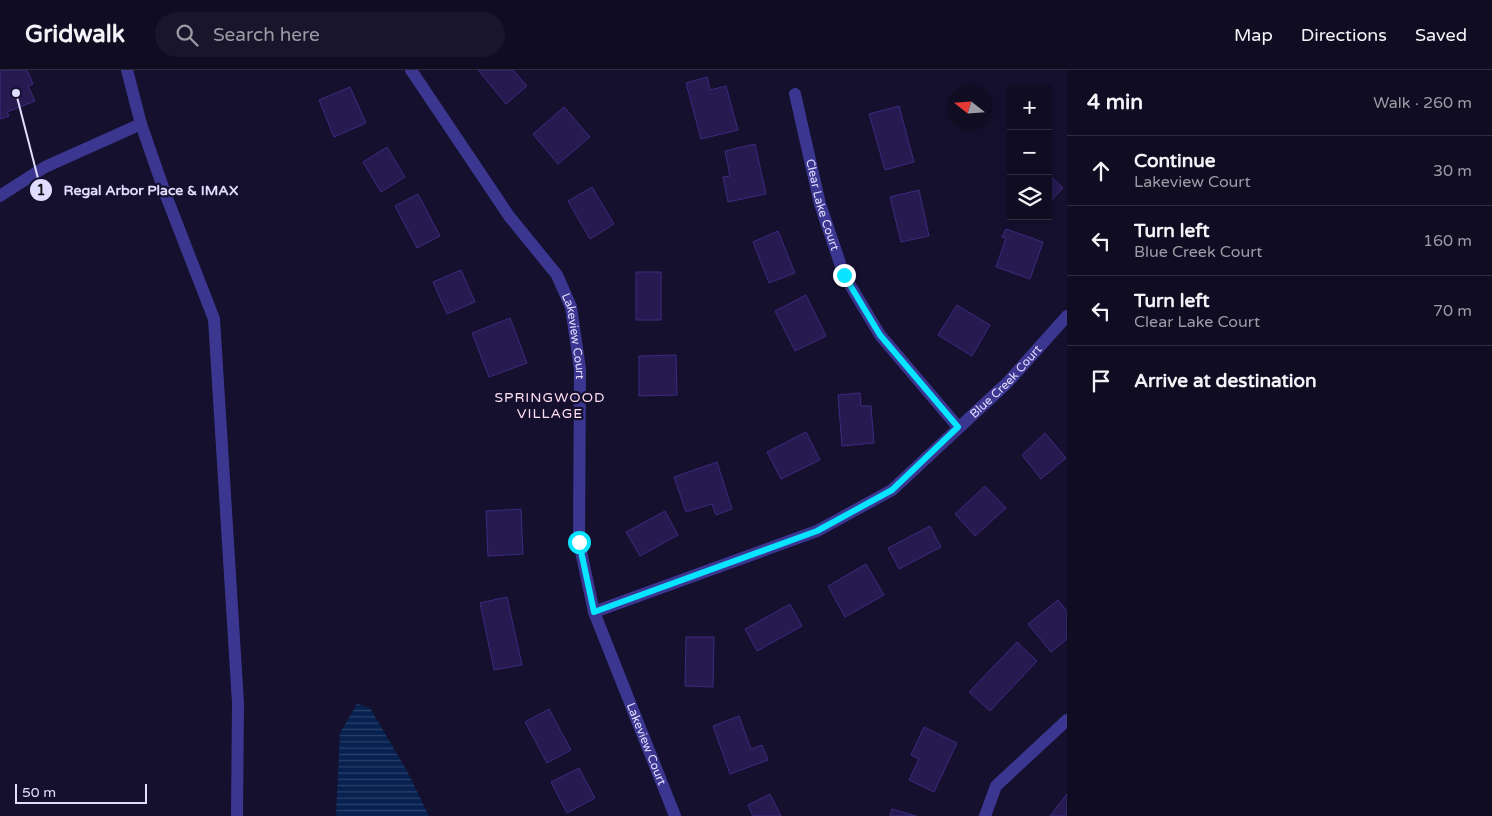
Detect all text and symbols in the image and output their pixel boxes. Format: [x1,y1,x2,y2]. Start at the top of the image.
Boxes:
search box [155,12,505,57]
text: Gridwalk [25,20,125,49]
icon: search [173,21,201,49]
text: Search here [213,24,320,46]
text: Map [1234,24,1273,46]
text: Directions [1301,24,1387,46]
text: Saved [1415,24,1467,46]
north arrow [947,85,992,130]
map controls [1007,85,1052,220]
button: + [1007,85,1052,130]
text: 4 min [1087,90,1143,115]
text: Walk · 260 m [1373,93,1472,113]
button: − [1007,130,1052,175]
text: Continue [1134,150,1216,172]
street label: Clear Lake Court [803,157,842,253]
icon: ahead [1087,157,1115,185]
text: 30 m [1433,161,1472,181]
text: Lakeview Court [1134,172,1251,192]
callout: Regal Arbor Place & IMAX [29,175,249,204]
button: layers [1007,175,1052,220]
text: 1 [36,181,46,199]
text: Regal Arbor Place & IMAX [63,182,239,199]
text: Turn left [1134,220,1210,242]
icon: left [1087,227,1115,255]
text: 160 m [1423,231,1472,251]
text: Blue Creek Court [1134,242,1262,262]
route end [833,264,856,287]
text: Turn left [1134,290,1210,312]
street label: Lakeview Court [559,291,587,380]
icon: left [1087,297,1115,325]
text: 70 m [1433,301,1472,321]
text: Clear Lake Court [1134,312,1260,332]
street label: Blue Creek Court [967,342,1045,421]
icon: arrive [1087,367,1115,395]
text: Arrive at destination [1134,370,1317,392]
district label: SPRINGWOOD VILLAGE [494,389,606,422]
route start [568,531,591,554]
street label: Lakeview Court [624,701,669,788]
scale bar [15,781,148,804]
text: 50 m [22,784,56,801]

